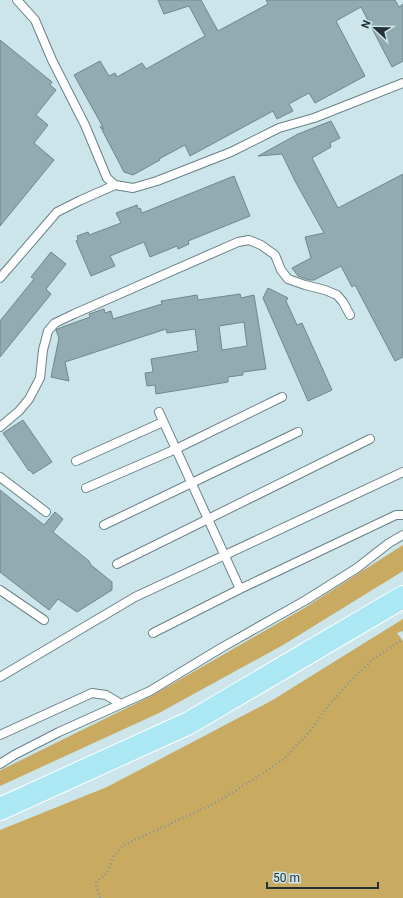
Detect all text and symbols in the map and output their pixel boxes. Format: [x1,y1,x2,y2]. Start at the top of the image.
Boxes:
north arrow [355,8,395,48]
text: N [359,18,374,30]
scale bar [267,864,378,890]
text: 50 m [273,871,300,885]

